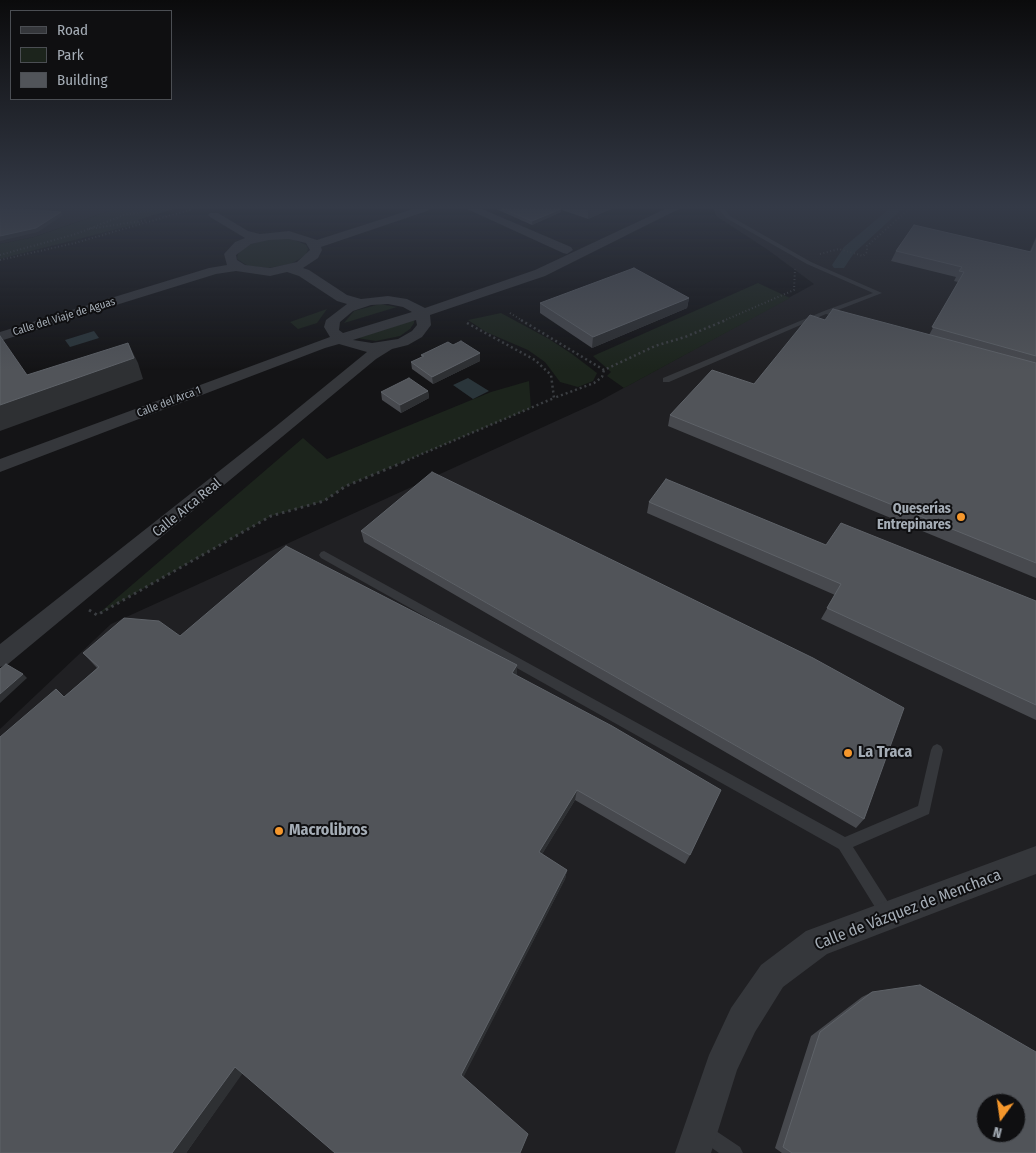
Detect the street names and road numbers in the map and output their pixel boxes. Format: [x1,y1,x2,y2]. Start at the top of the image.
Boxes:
street label: Calle del Viaje de Aguas [11,295,117,339]
street label: Calle del Arca 1 [135,384,203,420]
street label: Calle Arca Real [149,475,225,541]
street label: Calle de Vázquez de Menchaca [812,866,1004,954]

